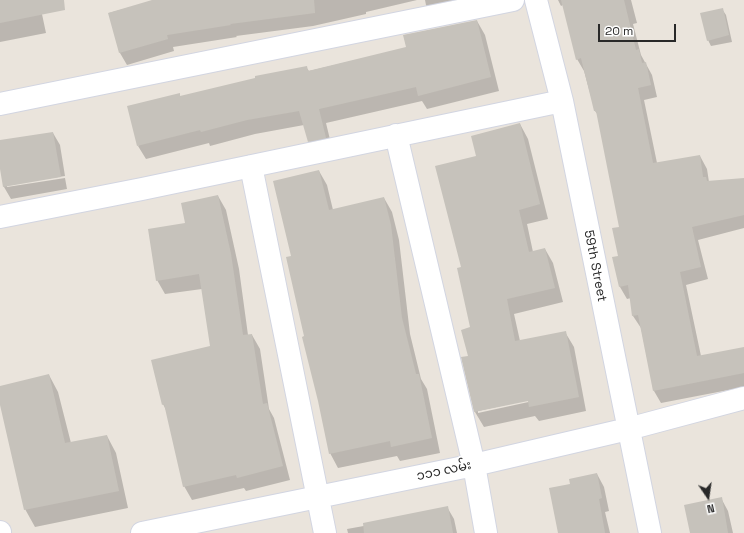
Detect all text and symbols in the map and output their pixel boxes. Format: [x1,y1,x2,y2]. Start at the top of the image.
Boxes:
scale bar [600,16,678,42]
text: 20 m [605,23,633,39]
street label: 59th Street [580,229,610,303]
street label: ၁၁၁ လမ်း [415,458,473,484]
north arrow [688,477,728,517]
text: N [706,501,716,516]

